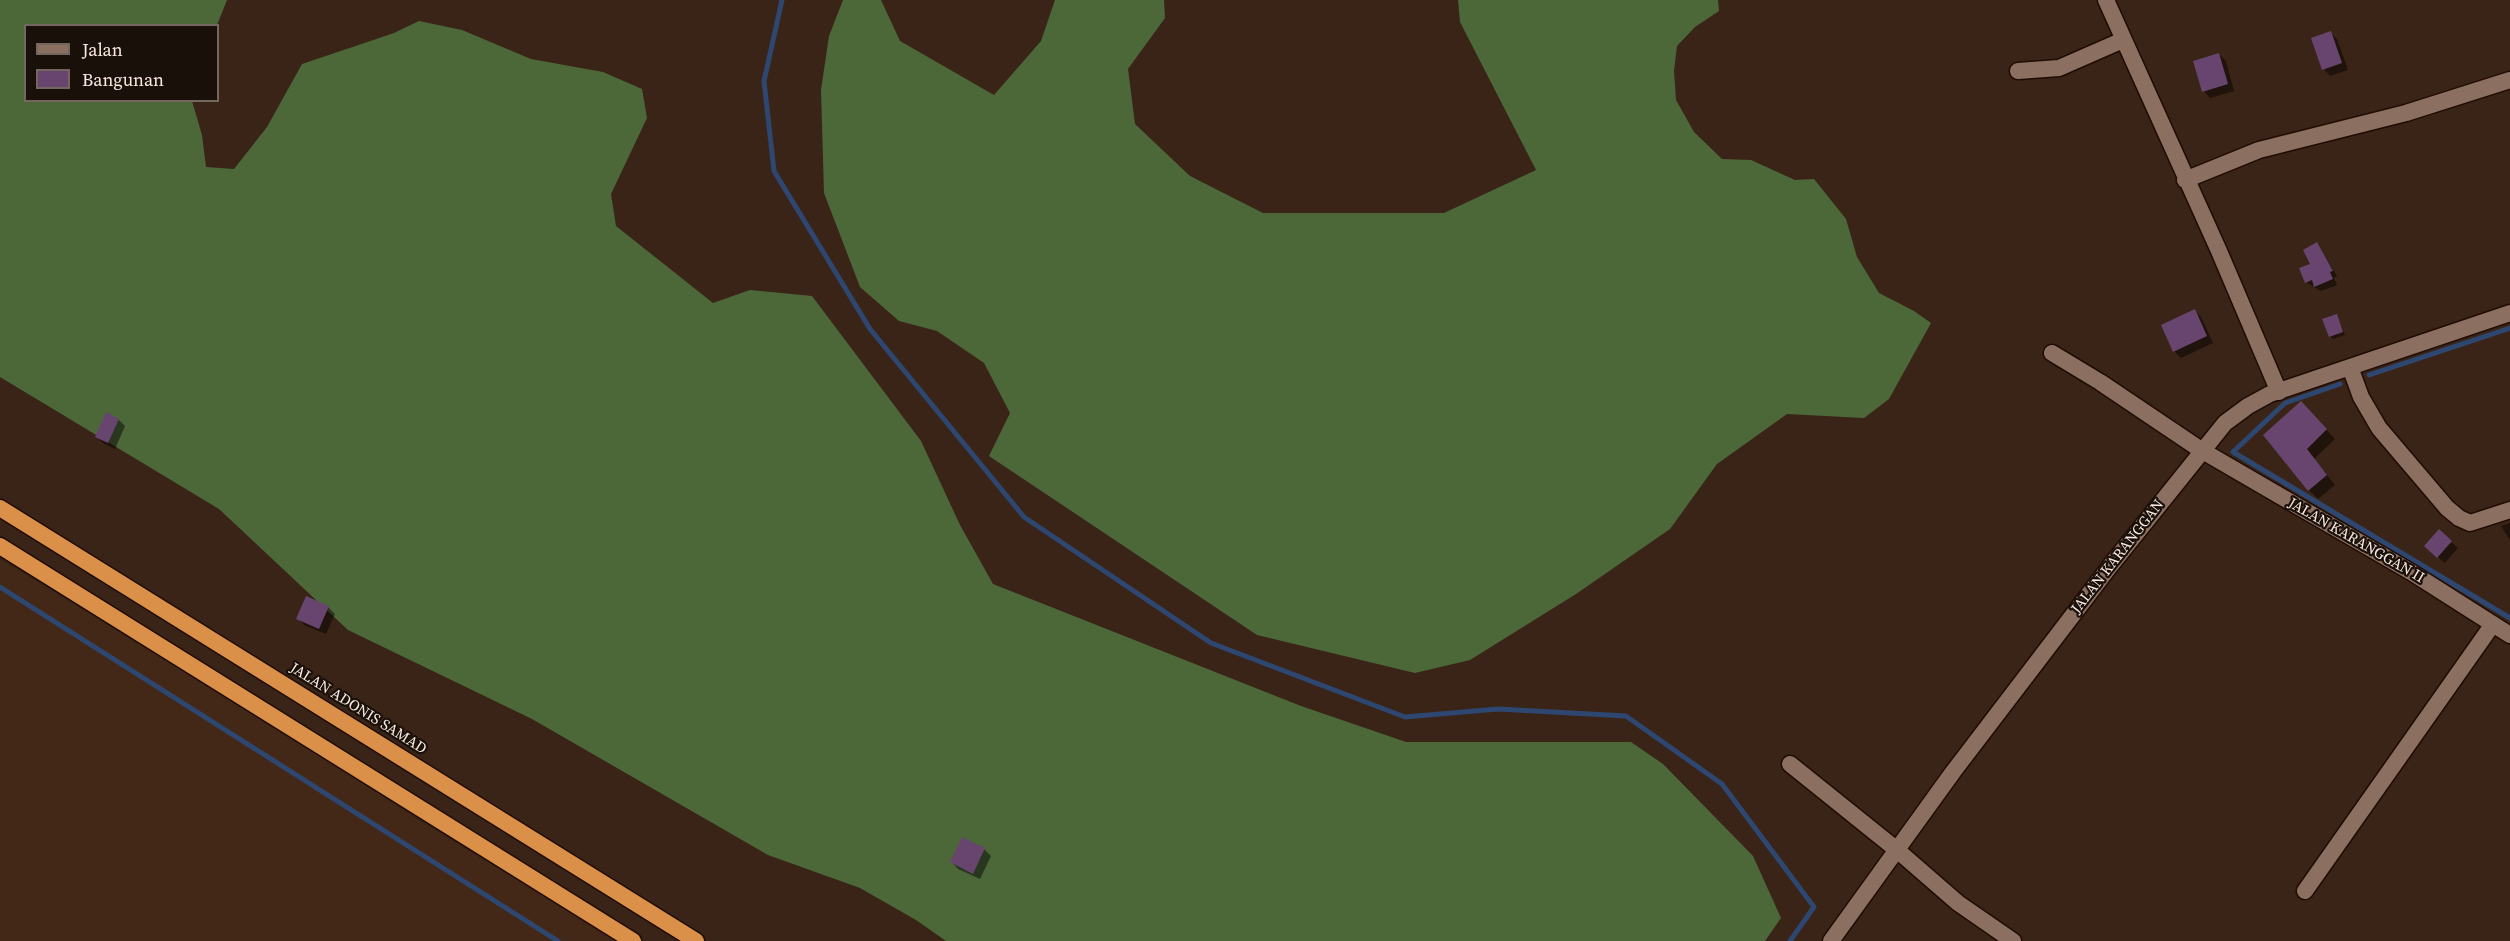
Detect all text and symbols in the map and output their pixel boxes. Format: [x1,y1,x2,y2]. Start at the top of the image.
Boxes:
legend [24,24,219,102]
text: Jalan [82,37,123,62]
text: Bangunan [82,67,164,92]
street label: JALAN KARANGGAN II [2285,495,2427,587]
street label: JALAN KARANGGAN [2068,496,2168,618]
street label: JALAN ADONIS SAMAD [286,660,430,758]

